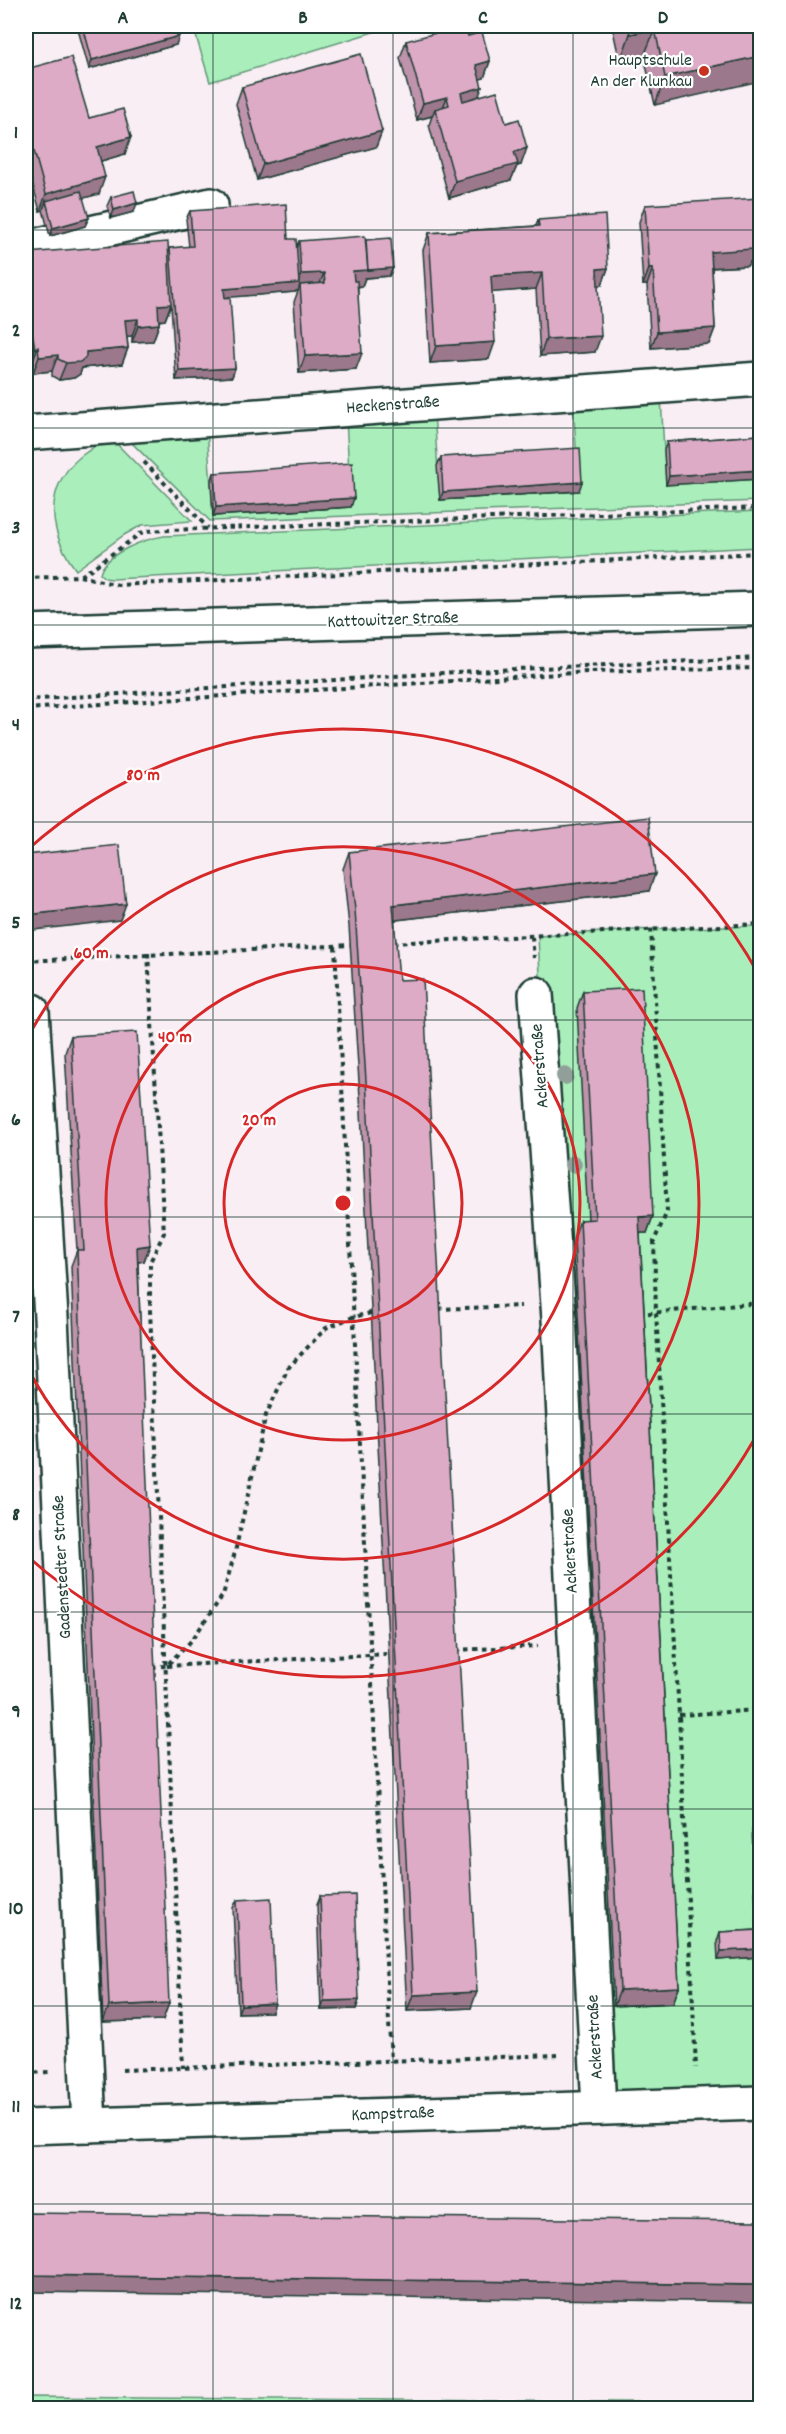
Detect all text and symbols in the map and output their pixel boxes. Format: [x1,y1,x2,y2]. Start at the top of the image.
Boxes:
text: A [118,5,129,33]
text: B [298,5,308,33]
text: C [478,5,488,33]
text: D [658,5,669,33]
place label: Hauptschule An der Klunkau [590,49,692,95]
marker: Hauptschule An der Klunkau [697,64,711,78]
text: 1 [14,120,18,148]
text: 2 [12,318,20,346]
street label: Heckenstraße [345,390,441,422]
text: 3 [12,515,20,543]
street label: Kattowitzer Straße [327,606,459,636]
text: 4 [12,712,20,740]
text: 80 m [126,764,160,789]
text: 5 [11,910,21,938]
text: 60 m [73,942,109,967]
street label: Ackerstraße [526,1023,556,1109]
text: 40 m [158,1026,192,1051]
text: 6 [11,1107,21,1135]
text: 20 m [242,1109,276,1134]
centre of rings [333,1193,353,1213]
text: 7 [12,1304,20,1332]
street label: Gadenstedter Straße [47,1494,79,1640]
text: 8 [12,1502,20,1530]
street label: Ackerstraße [556,1508,586,1594]
text: 9 [11,1699,21,1727]
text: 10 [8,1896,24,1924]
street label: Ackerstraße [581,1994,611,2080]
text: 11 [12,2094,20,2122]
street label: Kampstraße [351,2101,435,2129]
text: 12 [9,2291,23,2319]

